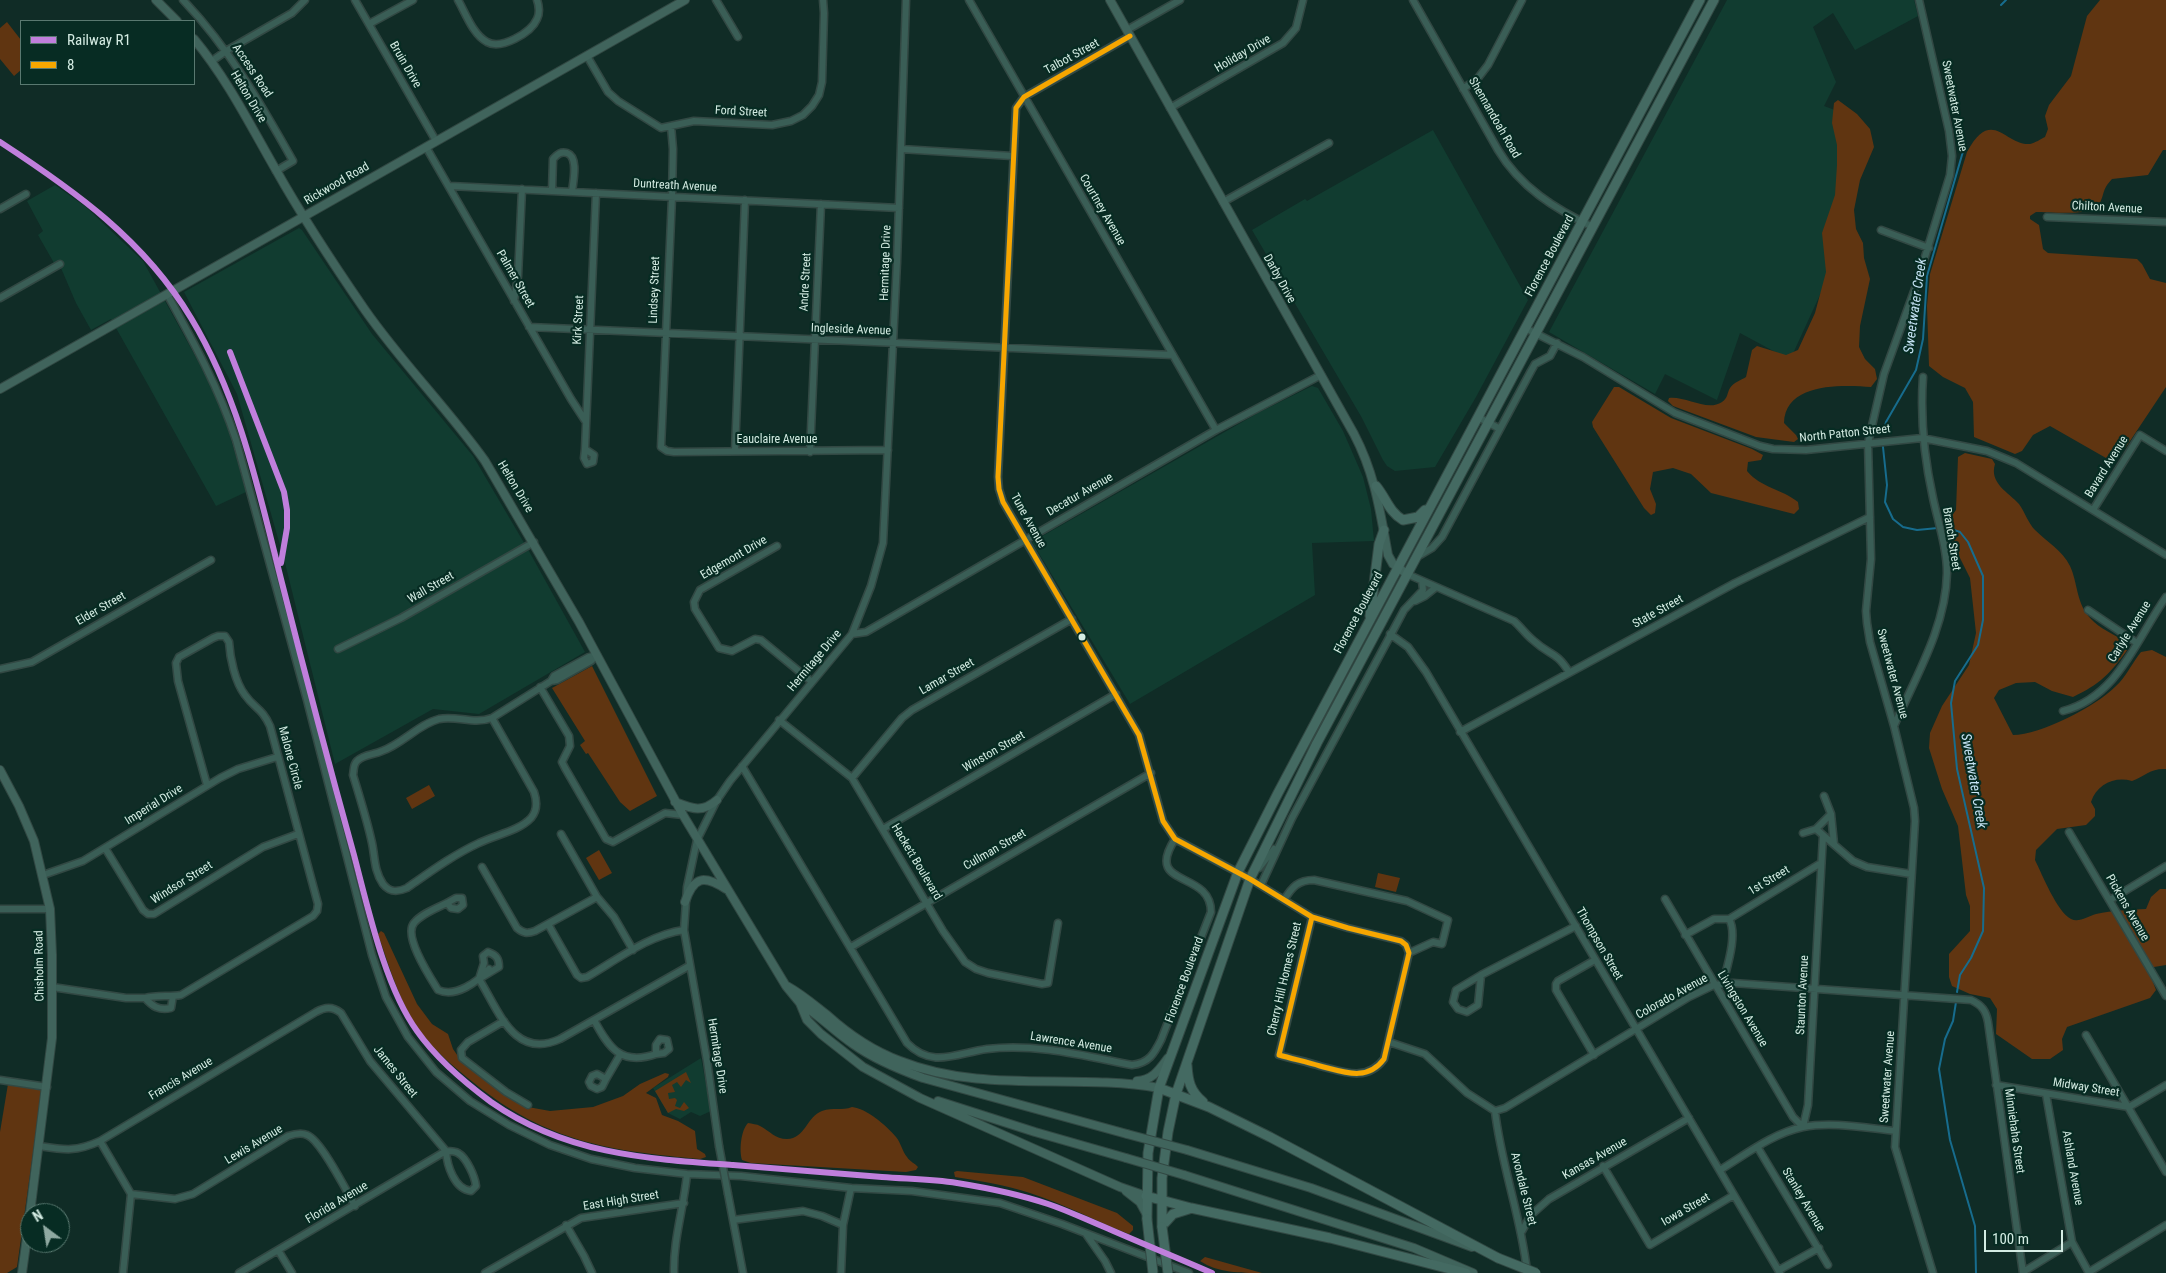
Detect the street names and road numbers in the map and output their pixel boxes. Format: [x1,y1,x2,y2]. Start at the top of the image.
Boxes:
street label: Holiday Drive [1212,32,1274,76]
street label: Talbot Street [1042,36,1102,78]
street label: Bruin Drive [386,39,424,91]
street label: Access Road [229,42,275,100]
street label: Sweetwater Avenue [1938,59,1970,153]
street label: Helton Drive [227,69,269,125]
street label: Shennandoah Road [1465,75,1523,161]
street label: Ford Street [715,103,767,121]
street label: Rickwood Road [302,160,372,208]
street label: Courtney Avenue [1076,172,1128,248]
street label: Duntreath Avenue [633,177,717,195]
street label: Chilton Avenue [2071,199,2143,217]
street label: Florence Boulevard [1522,213,1578,299]
street label: Hermitage Drive [877,225,895,301]
street label: Palmer Street [493,248,537,310]
street label: Andre Street [797,252,815,312]
street label: Darby Drive [1260,252,1298,306]
street label: Lindsey Street [647,256,663,324]
street label: Kirk Street [571,295,587,345]
street label: Ingleside Avenue [811,321,891,339]
street label: North Patton Street [1799,422,1891,446]
street label: Eauclaire Avenue [737,433,817,447]
street label: Bavard Avenue [2082,434,2132,500]
street label: Helton Drive [494,459,536,515]
street label: Decatur Avenue [1044,470,1116,520]
street label: Tune Avenue [1007,491,1049,551]
street label: Branch Street [1939,506,1963,572]
street label: Edgemont Drive [698,533,770,583]
street label: Wall Street [405,569,457,607]
street label: Florence Boulevard [1331,570,1387,656]
street label: Elder Street [74,589,128,629]
street label: State Street [1630,592,1686,632]
street label: Carlyle Avenue [2105,599,2155,665]
street label: Hermitage Drive [785,627,845,695]
street label: Sweetwater Avenue [1873,627,1911,721]
street label: Lamar Street [917,656,977,698]
street label: Malone Circle [275,725,305,791]
street label: Winston Street [960,728,1028,776]
street label: Imperial Drive [123,782,185,828]
street label: Hackett Boulevard [888,821,944,903]
street label: Cullman Street [961,826,1029,874]
street label: Windsor Street [149,858,215,908]
street label: 1st Street [1746,863,1792,899]
street label: Pickens Avenue [2102,872,2152,944]
street label: Thompson Street [1572,905,1626,983]
street label: Cherry Hill Homes Street [1265,921,1305,1037]
street label: Chisholm Road [32,930,48,1002]
street label: Florence Boulevard [1163,935,1207,1025]
street label: Staunton Avenue [1794,955,1812,1035]
street label: Livingston Avenue [1714,968,1770,1050]
street label: Colorado Avenue [1634,971,1710,1023]
street label: Hermitage Drive [704,1017,730,1095]
street label: Lawrence Avenue [1029,1029,1113,1057]
street label: Sweetwater Avenue [1878,1030,1898,1124]
street label: James Street [370,1043,420,1101]
street label: Francis Avenue [147,1054,215,1104]
street label: Midway Street [2052,1076,2120,1100]
street label: Minniehaha Street [2001,1088,2027,1174]
street label: Lewis Avenue [223,1122,285,1168]
street label: Ashland Avenue [2058,1129,2086,1207]
street label: Kansas Avenue [1560,1135,1630,1183]
street label: Avondale Street [1507,1151,1539,1227]
street label: Stanley Avenue [1778,1165,1828,1235]
street label: Florida Avenue [303,1179,371,1227]
street label: East High Street [582,1188,660,1214]
street label: Iowa Street [1659,1190,1713,1230]

